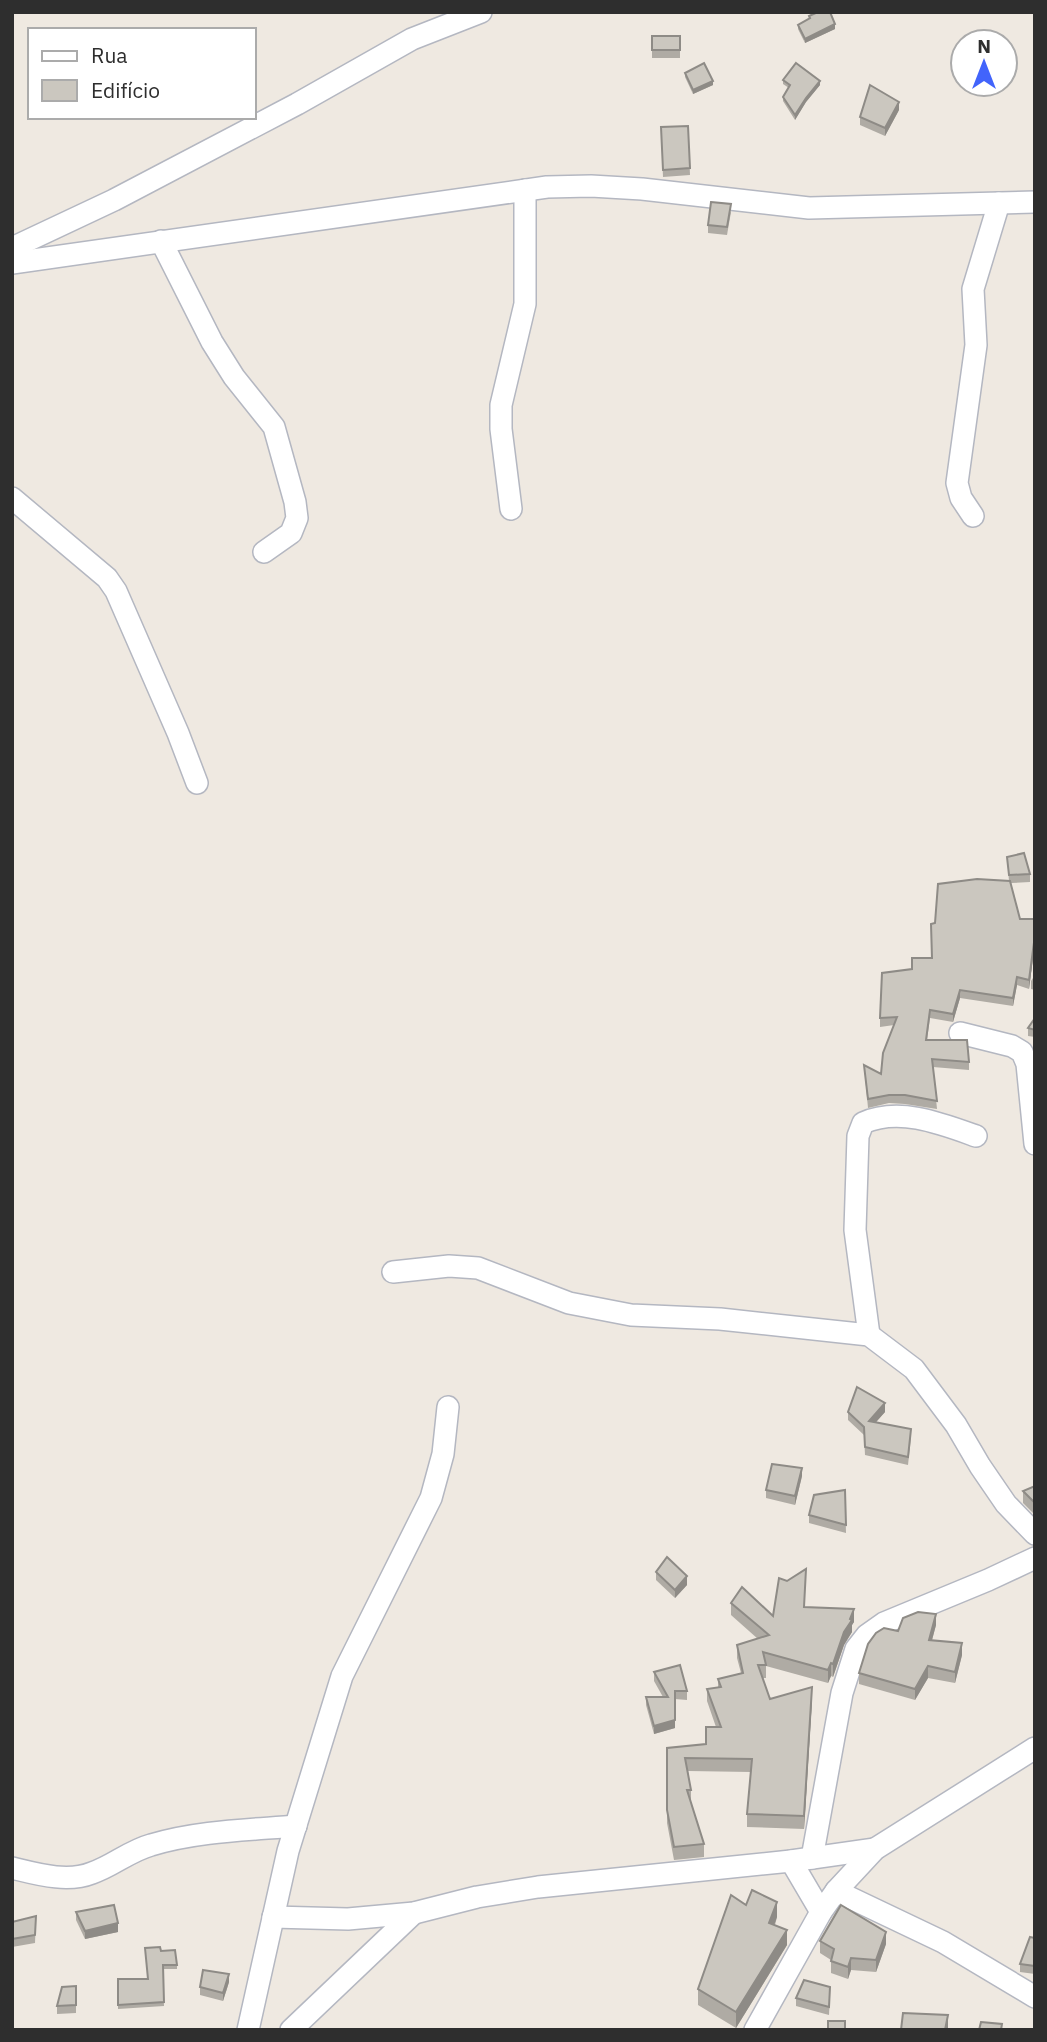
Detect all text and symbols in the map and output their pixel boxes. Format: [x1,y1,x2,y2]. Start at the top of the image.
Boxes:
legend [28,28,256,119]
north arrow [949,28,1019,98]
text: N [977,34,991,58]
text: Rua [91,41,128,69]
text: Edifício [91,76,160,104]

